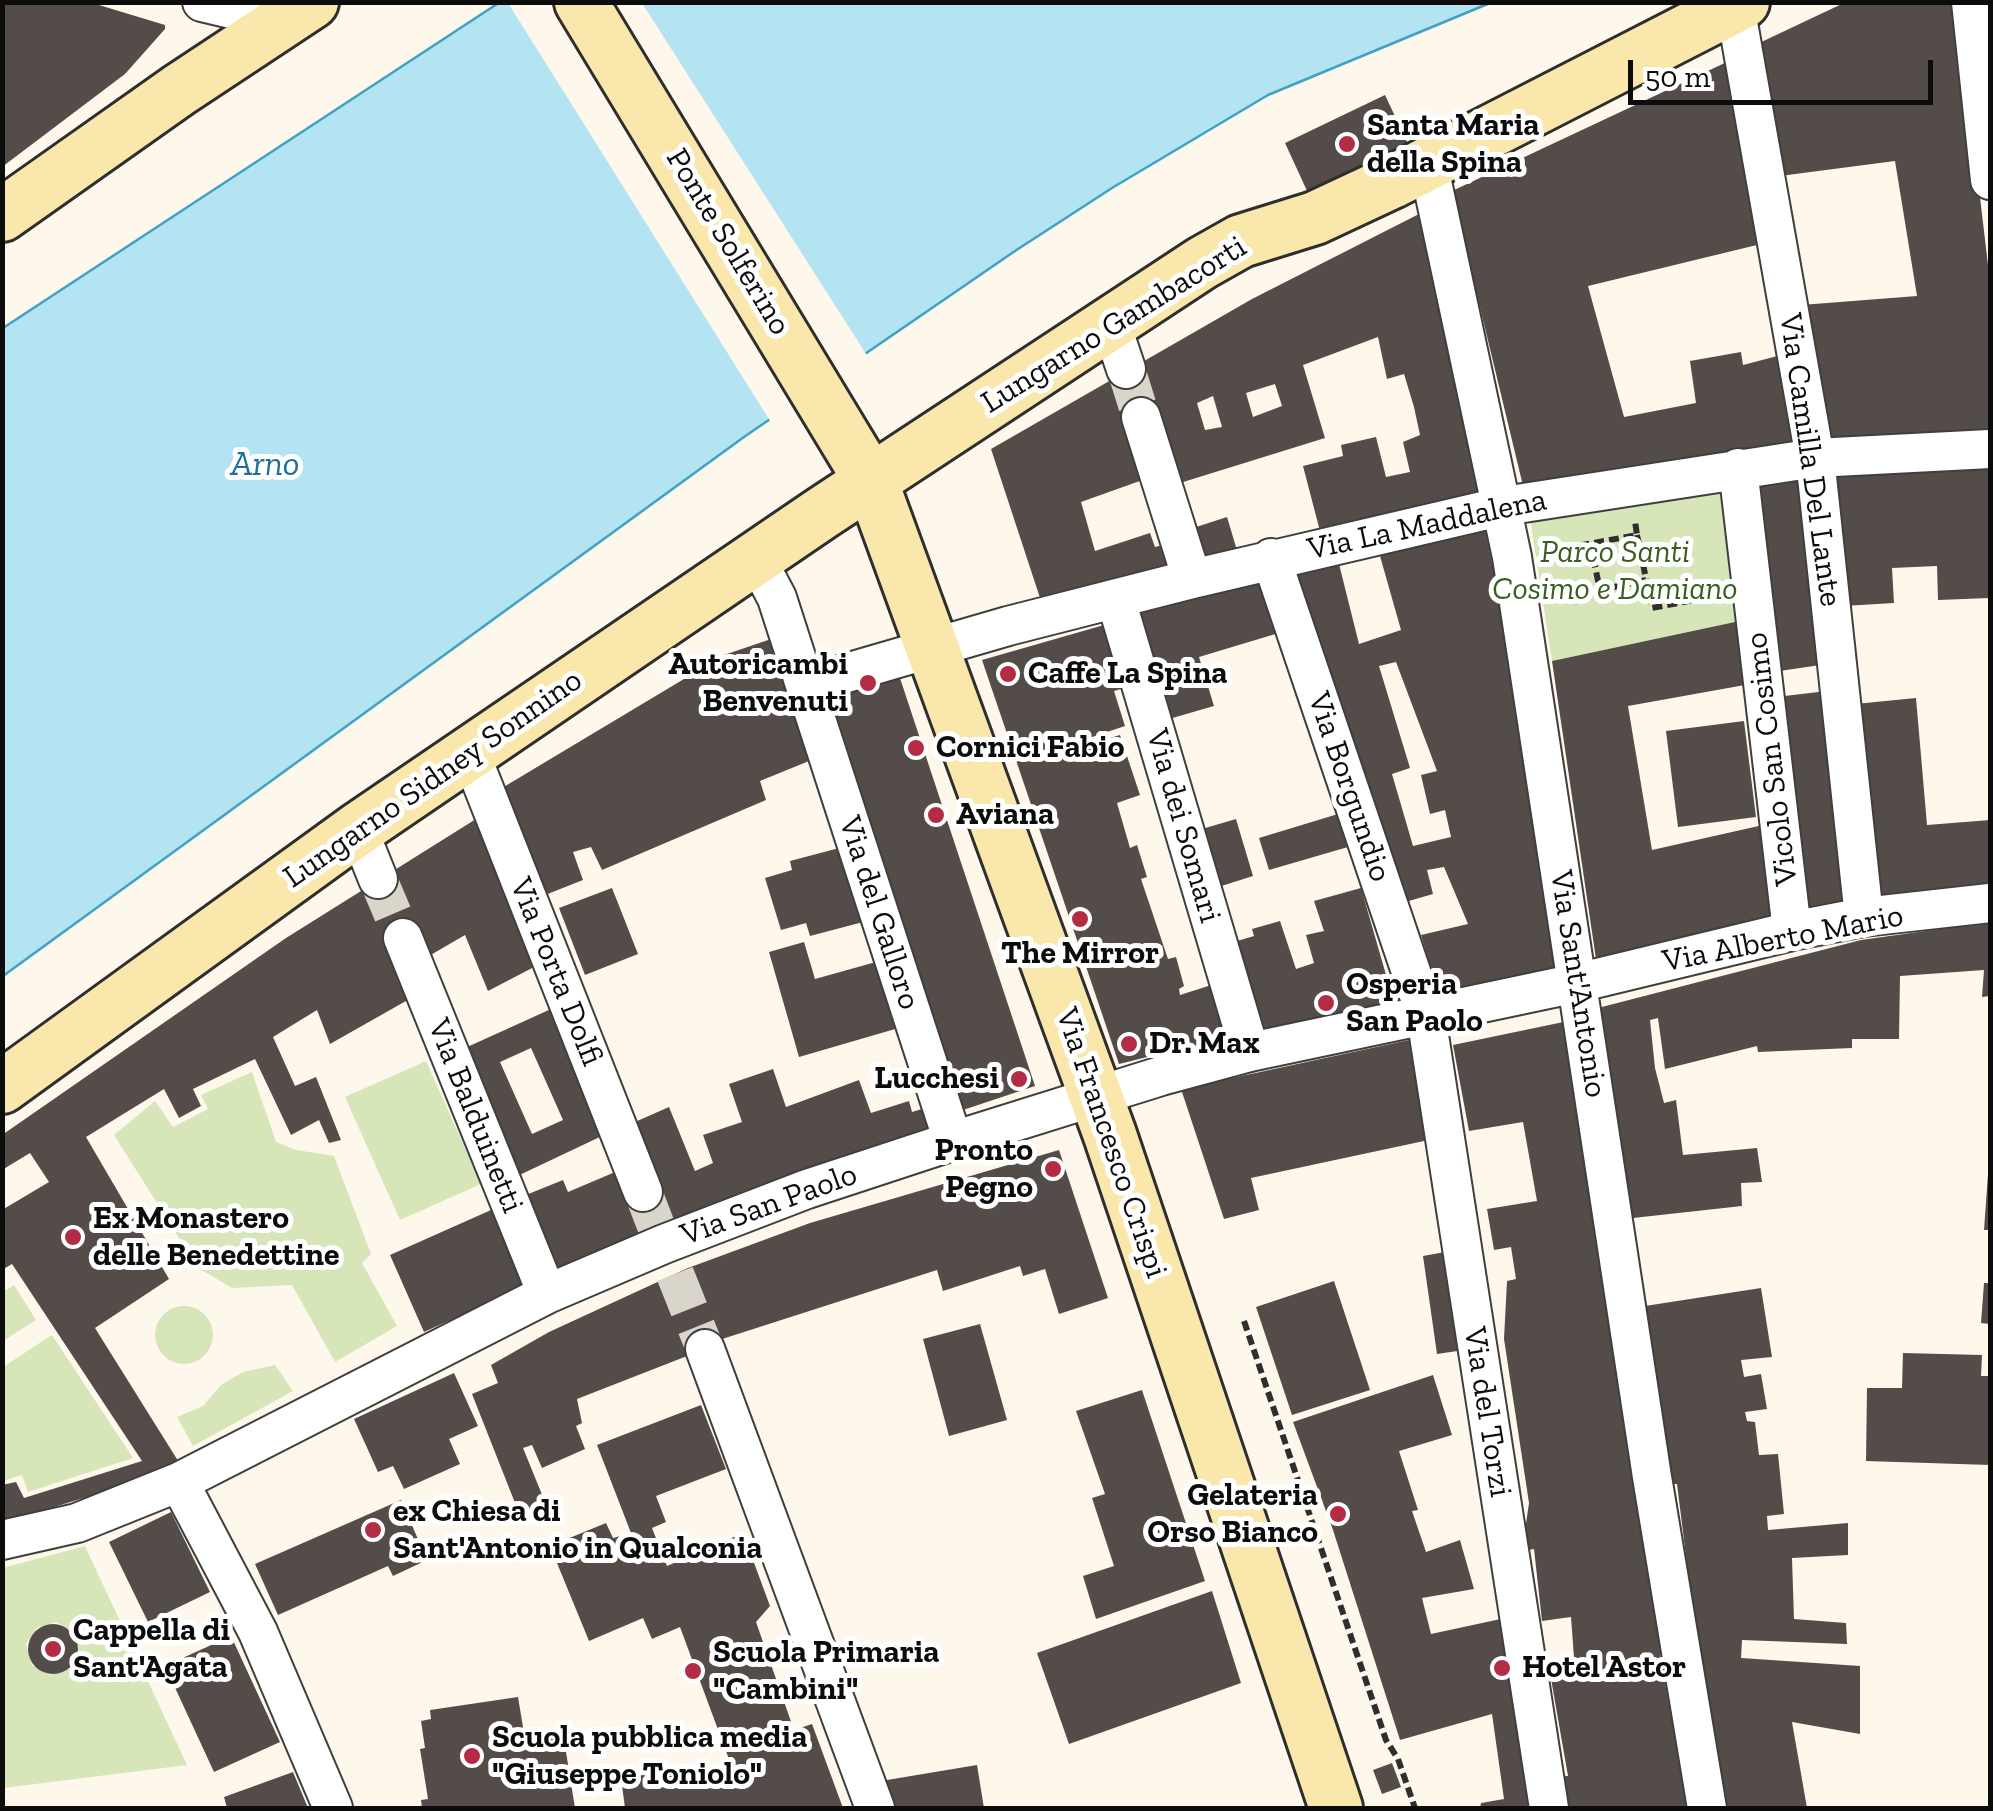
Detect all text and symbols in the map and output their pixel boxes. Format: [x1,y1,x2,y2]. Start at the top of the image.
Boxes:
scale bar [1633,40,1938,102]
text: 50 m [1645,59,1710,95]
place label: Santa Maria della Spina [1367,107,1540,182]
marker: Santa Maria della Spina [1336,133,1358,155]
street label: Ponte Solferino [657,142,799,342]
street label: Lungarno Gambacorti [974,228,1254,422]
street label: Via Camilla Del Lante [1770,311,1850,609]
water label: Arno [230,444,300,486]
street label: Via La Maddalena [1304,481,1550,569]
park label: Parco Santi Cosimo e Damiano [1492,534,1738,609]
street label: Vicolo San Cosimo [1737,630,1807,888]
place label: Autoricambi Benvenuti [668,646,848,721]
place label: Caffe La Spina [1028,655,1228,693]
street label: Lungarno Sidney Sonnino [276,661,590,897]
marker: Caffe La Spina [997,663,1019,685]
marker: Autoricambi Benvenuti [857,672,879,694]
street label: Via Borgundio [1299,687,1399,887]
street label: Via dei Somari [1137,725,1229,927]
place label: Cornici Fabio [936,729,1125,767]
marker: Cornici Fabio [905,737,927,759]
place label: Aviana [956,796,1054,834]
marker: Aviana [925,804,947,826]
street label: Via del Galloro [830,811,928,1015]
street label: Via Sant'Antonio [1541,868,1615,1100]
street label: Via Porta Dolfi [501,872,611,1072]
street label: Via Alberto Mario [1659,897,1907,981]
marker: The Mirror [1069,908,1091,930]
place label: The Mirror [1001,935,1159,973]
place label: Osperia San Paolo [1346,966,1483,1041]
marker: Osperia San Paolo [1315,992,1337,1014]
street label: Via Francesco Crispi [1047,1003,1175,1283]
street label: Via Balduinetti [419,1013,531,1219]
place label: Dr. Max [1149,1025,1260,1063]
marker: Dr. Max [1118,1033,1140,1055]
place label: Lucchesi [874,1060,999,1098]
marker: Lucchesi [1008,1068,1030,1090]
place label: Pronto Pegno [935,1132,1033,1207]
street label: Via San Paolo [676,1155,862,1255]
marker: Pronto Pegno [1042,1158,1064,1180]
place label: Ex Monastero delle Benedettine [93,1200,339,1275]
marker: Ex Monastero delle Benedettine [62,1226,84,1248]
street label: Via del Torzi [1455,1324,1519,1500]
place label: Gelateria Orso Bianco [1147,1477,1318,1552]
place label: ex Chiesa di Sant'Antonio in Qualconia [393,1493,763,1568]
marker: Gelateria Orso Bianco [1327,1503,1349,1525]
marker: ex Chiesa di Sant'Antonio in Qualconia [362,1519,384,1541]
place label: Cappella di Sant'Agata [73,1612,230,1687]
place label: Scuola Primaria "Cambini" [713,1634,940,1709]
marker: Cappella di Sant'Agata [42,1638,64,1660]
place label: Hotel Astor [1522,1649,1686,1687]
marker: Hotel Astor [1491,1657,1513,1679]
marker: Scuola Primaria "Cambini" [682,1660,704,1682]
place label: Scuola pubblica media "Giuseppe Toniolo" [492,1719,807,1794]
marker: Scuola pubblica media "Giuseppe Toniolo" [461,1745,483,1767]

